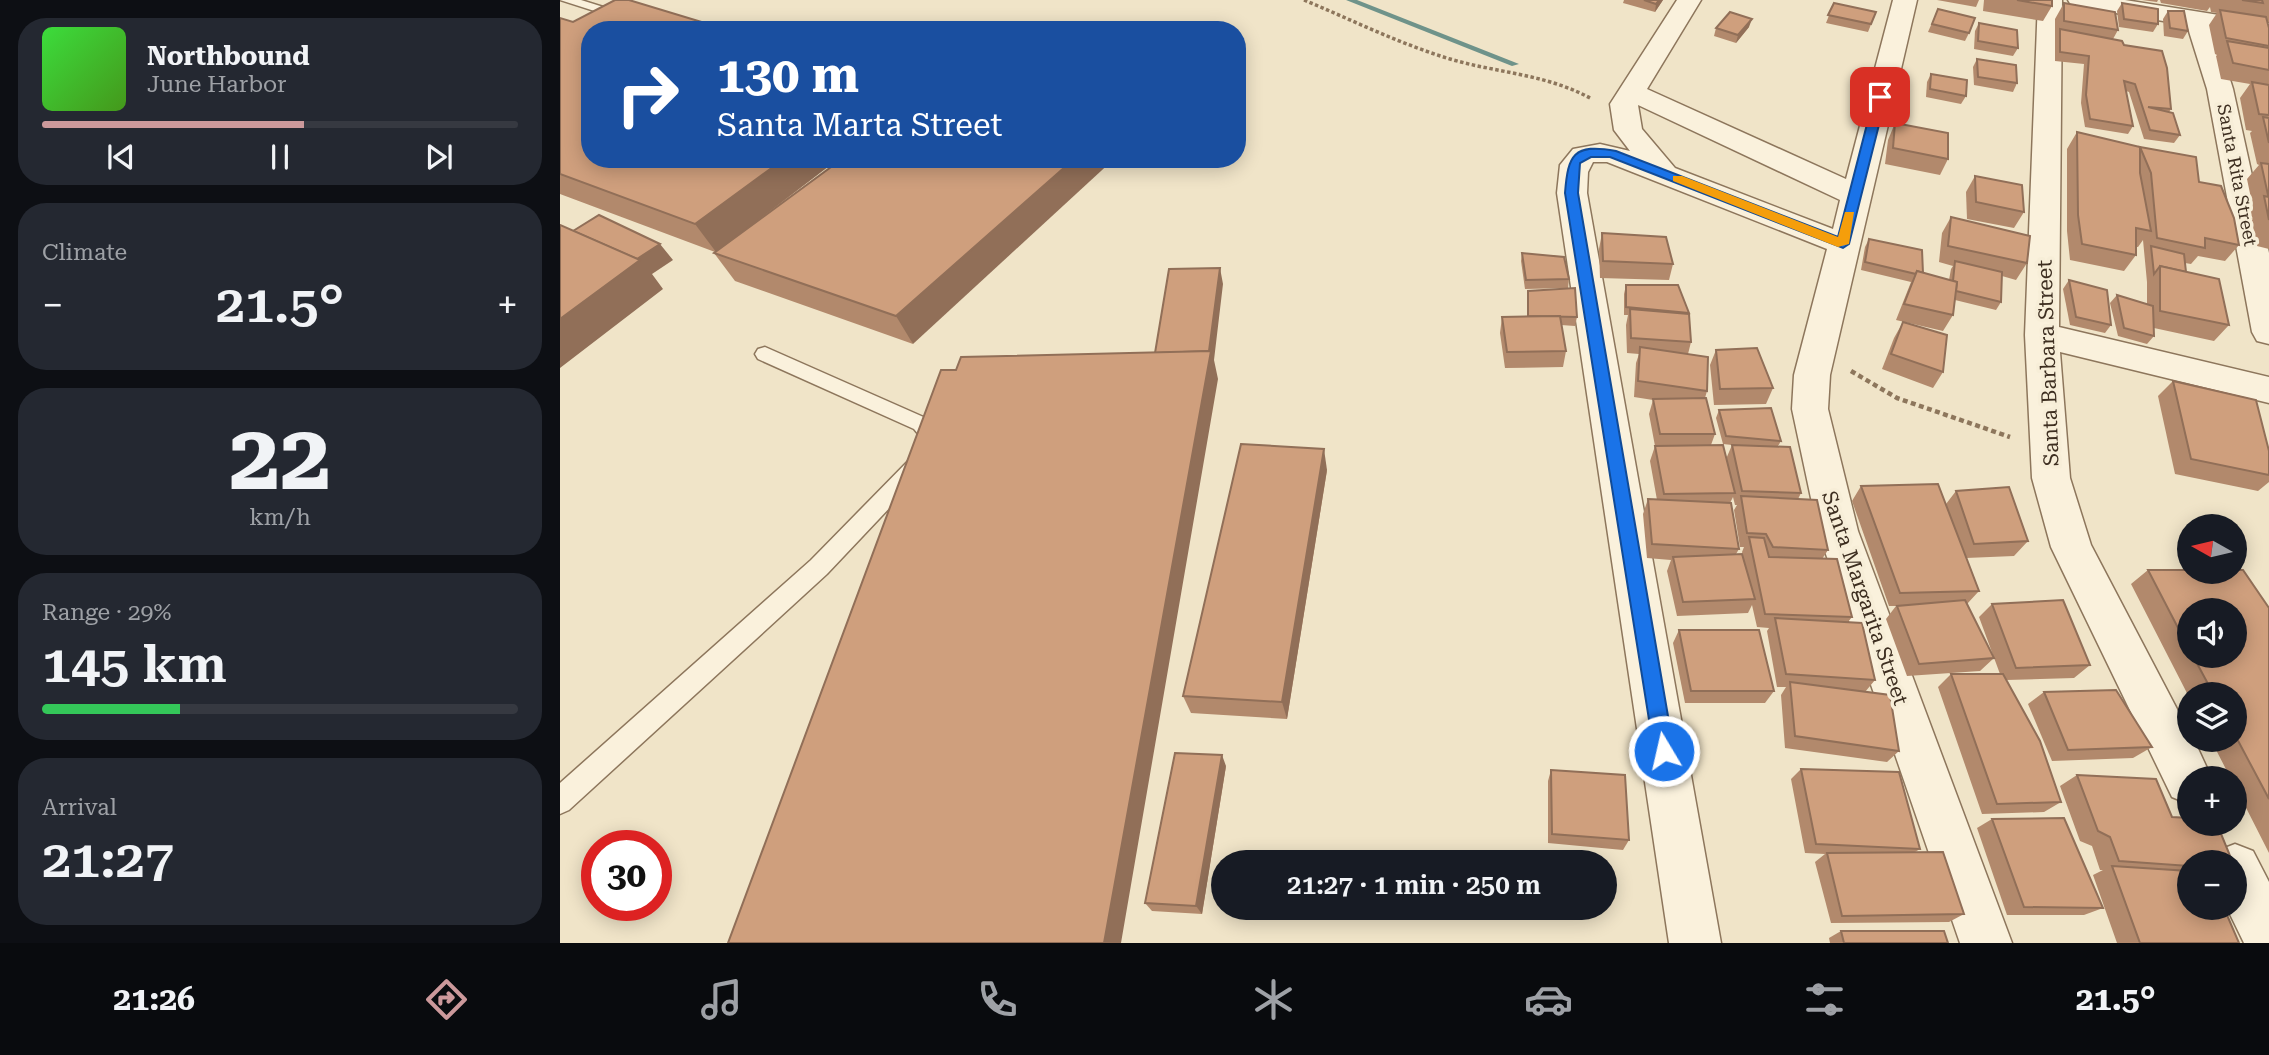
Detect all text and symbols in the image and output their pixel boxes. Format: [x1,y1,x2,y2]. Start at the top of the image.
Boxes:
text: Northbound [147,41,310,71]
text: 130 m [717,47,859,104]
icon: right [602,49,693,140]
pin [1850,67,1910,127]
text: June Harbor [147,71,287,98]
icon: arrive [1861,78,1899,116]
street label: Santa Rita Street [2213,102,2262,248]
text: Santa Marta Street [717,106,1002,144]
icon: previous [102,138,140,176]
icon: pause [261,138,299,176]
icon: next [420,138,458,176]
text: Climate [42,239,127,266]
street label: Santa Barbara Street [2032,259,2064,467]
text: 21.5° [216,274,344,335]
text: − [42,283,63,327]
text: + [497,283,518,327]
text: 22 [229,405,331,511]
street label: Santa Margarita Street [1817,488,1913,708]
text: km/h [249,504,311,531]
north arrow [2177,514,2247,584]
map controls [2177,514,2247,920]
button: sound [2177,598,2247,668]
text: Range · 29% [42,599,171,626]
text: 145 km [42,634,227,695]
button: layers [2177,682,2247,752]
position arrow [1627,714,1701,788]
button: + [2177,766,2247,836]
text: Arrival [42,794,117,821]
text: 21:27 [42,829,174,890]
speed limit sign: 30 [581,830,672,921]
button: − [2177,850,2247,920]
text: 21:27 · 1 min · 250 m [1287,870,1541,900]
icon: directions [422,975,471,1024]
icon: music [697,975,746,1024]
icon: phone [973,975,1022,1024]
icon: climate [1249,975,1298,1024]
icon: car [1524,975,1573,1024]
icon: filters [1800,975,1849,1024]
text: 21:26 [113,980,195,1018]
text: 21.5° [2076,980,2156,1018]

